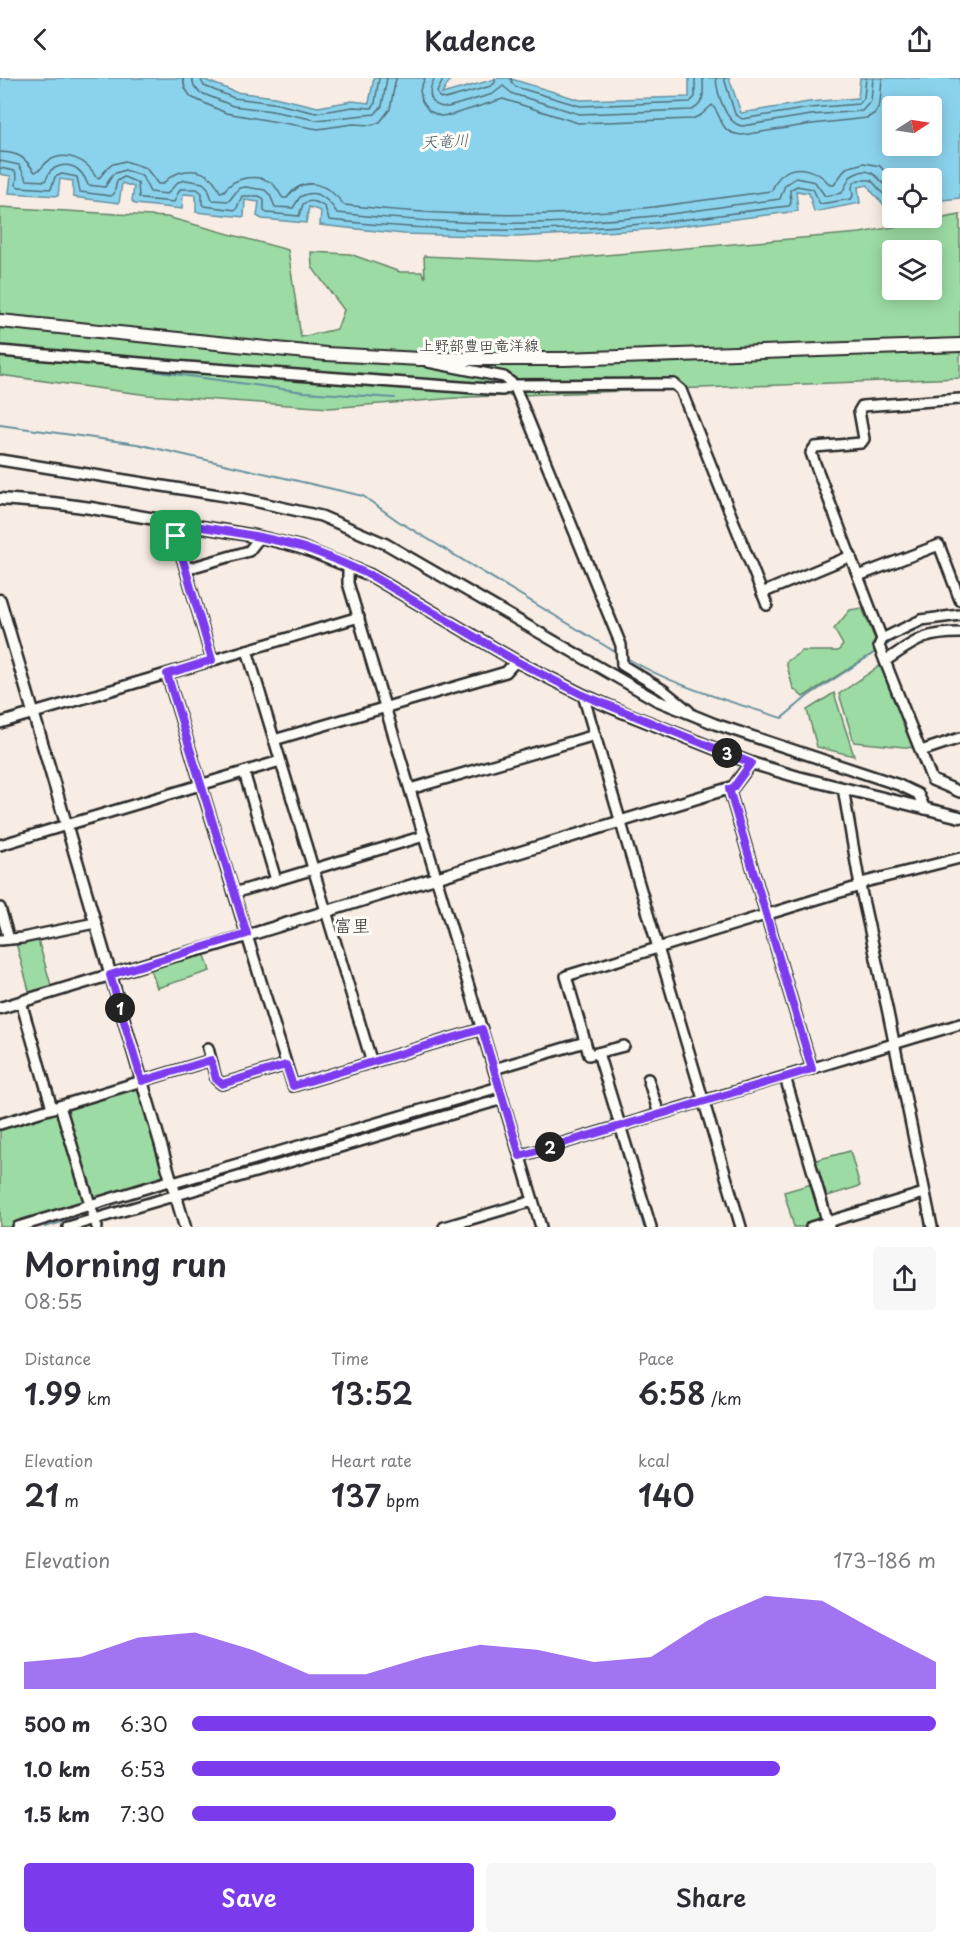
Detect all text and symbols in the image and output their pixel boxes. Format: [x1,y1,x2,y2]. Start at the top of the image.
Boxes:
text: Kadence [424,19,536,60]
icon: back [24,23,57,56]
icon: share [903,23,936,56]
north arrow [882,96,942,156]
map controls [882,96,942,300]
water label: 天竜川 [420,127,470,153]
button: locate [882,168,942,228]
button: layers [882,240,942,300]
street label: 上野部豊田竜洋線 [419,333,539,356]
pin [150,510,201,561]
icon: arrive [159,519,192,552]
pin: 3 [712,738,742,768]
text: 3 [722,741,732,765]
district label: 富里 [334,911,370,938]
pin: 1 [105,993,135,1023]
text: 1 [116,996,124,1020]
pin: 2 [535,1132,565,1162]
text: 2 [544,1135,556,1159]
text: Morning run [24,1238,227,1288]
button: share [873,1247,936,1310]
text: 08:55 [24,1286,83,1316]
text: Distance [24,1346,91,1370]
text: Time [331,1346,369,1370]
text: Pace [638,1346,674,1370]
text: 1.99 [24,1370,82,1415]
text: 13:52 [331,1370,413,1415]
text: 6:58 [638,1370,706,1415]
text: km [82,1386,111,1410]
text: /km [706,1386,742,1410]
text: Elevation [24,1448,93,1472]
text: Heart rate [331,1448,412,1472]
text: kcal [638,1448,670,1472]
text: 21 [24,1472,59,1517]
text: 137 [331,1472,381,1517]
text: 140 [638,1472,695,1517]
text: m [59,1488,79,1512]
text: bpm [381,1488,420,1512]
text: Elevation [24,1545,110,1575]
text: 173–186 m [833,1545,936,1575]
text: 500 m [24,1709,91,1739]
text: 6:30 [120,1709,168,1739]
text: 1.0 km [24,1754,91,1784]
text: 6:53 [120,1754,165,1784]
text: 1.5 km [24,1799,90,1829]
text: 7:30 [120,1799,165,1829]
button: Save [24,1863,474,1932]
button: Share [486,1863,936,1932]

